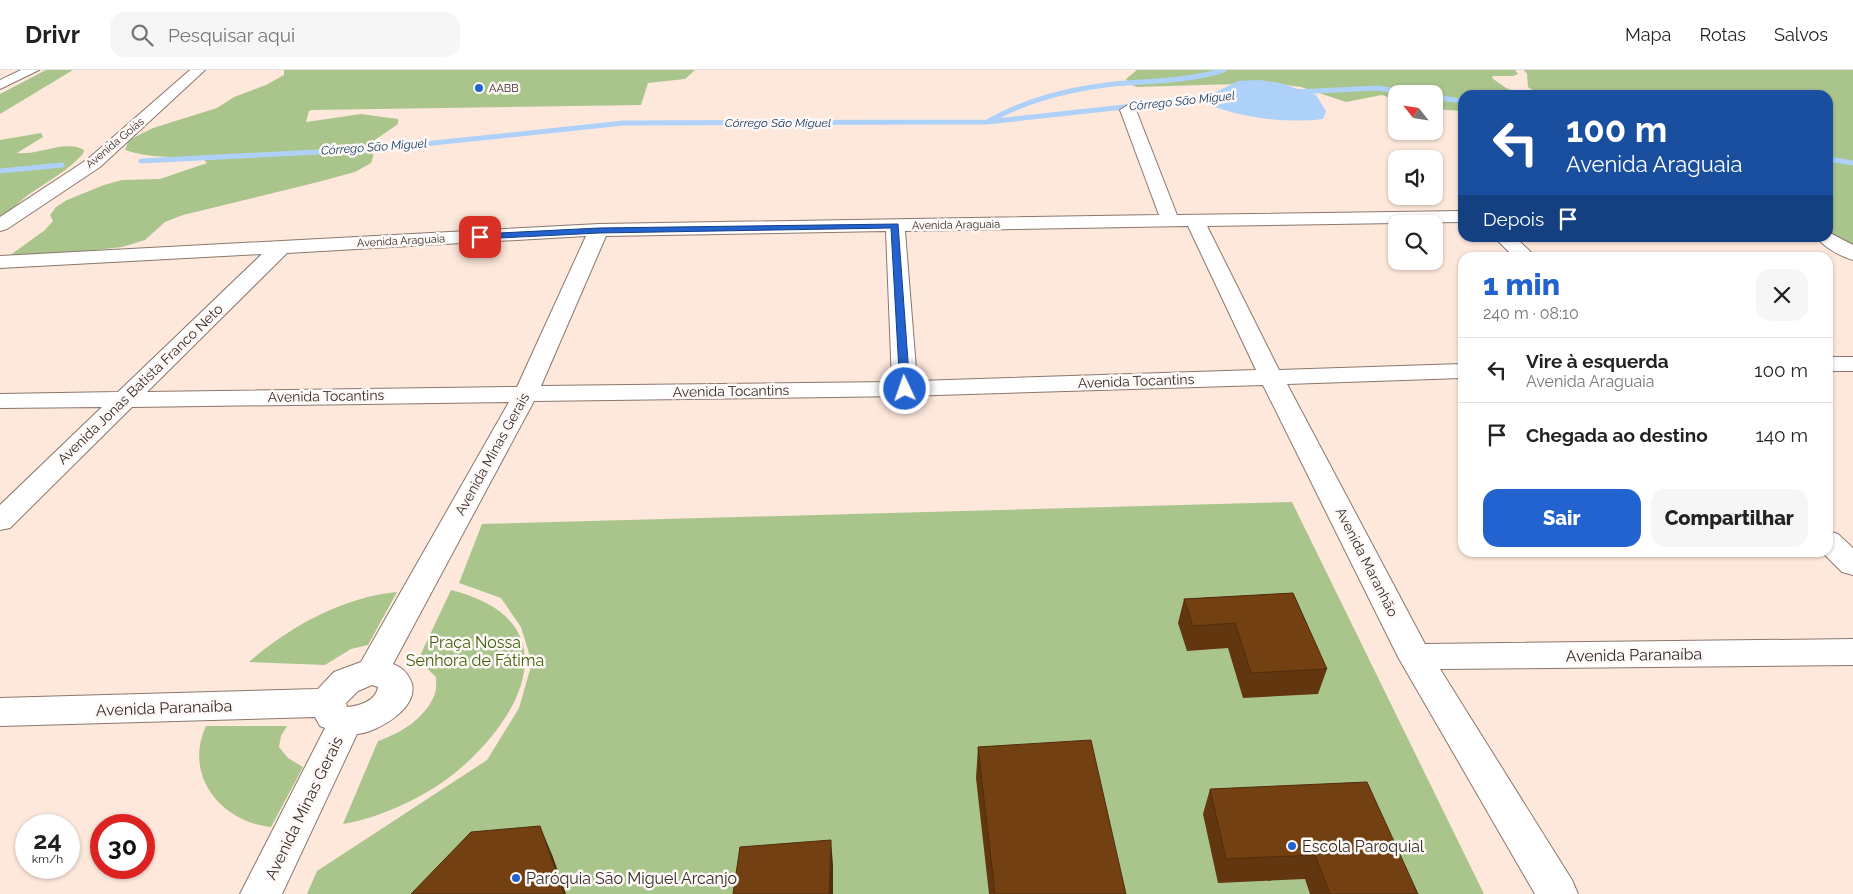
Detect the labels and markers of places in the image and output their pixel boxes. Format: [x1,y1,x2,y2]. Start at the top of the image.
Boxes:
marker: AABB [473,82,485,94]
place label: AABB [489,82,519,95]
pin [459,216,501,258]
place label: Escola Paroquial [1302,837,1425,856]
marker: Escola Paroquial [1286,840,1298,852]
place label: Paróquia São Miguel Arcanjo [526,869,737,888]
marker: Paróquia São Miguel Arcanjo [510,872,522,884]

